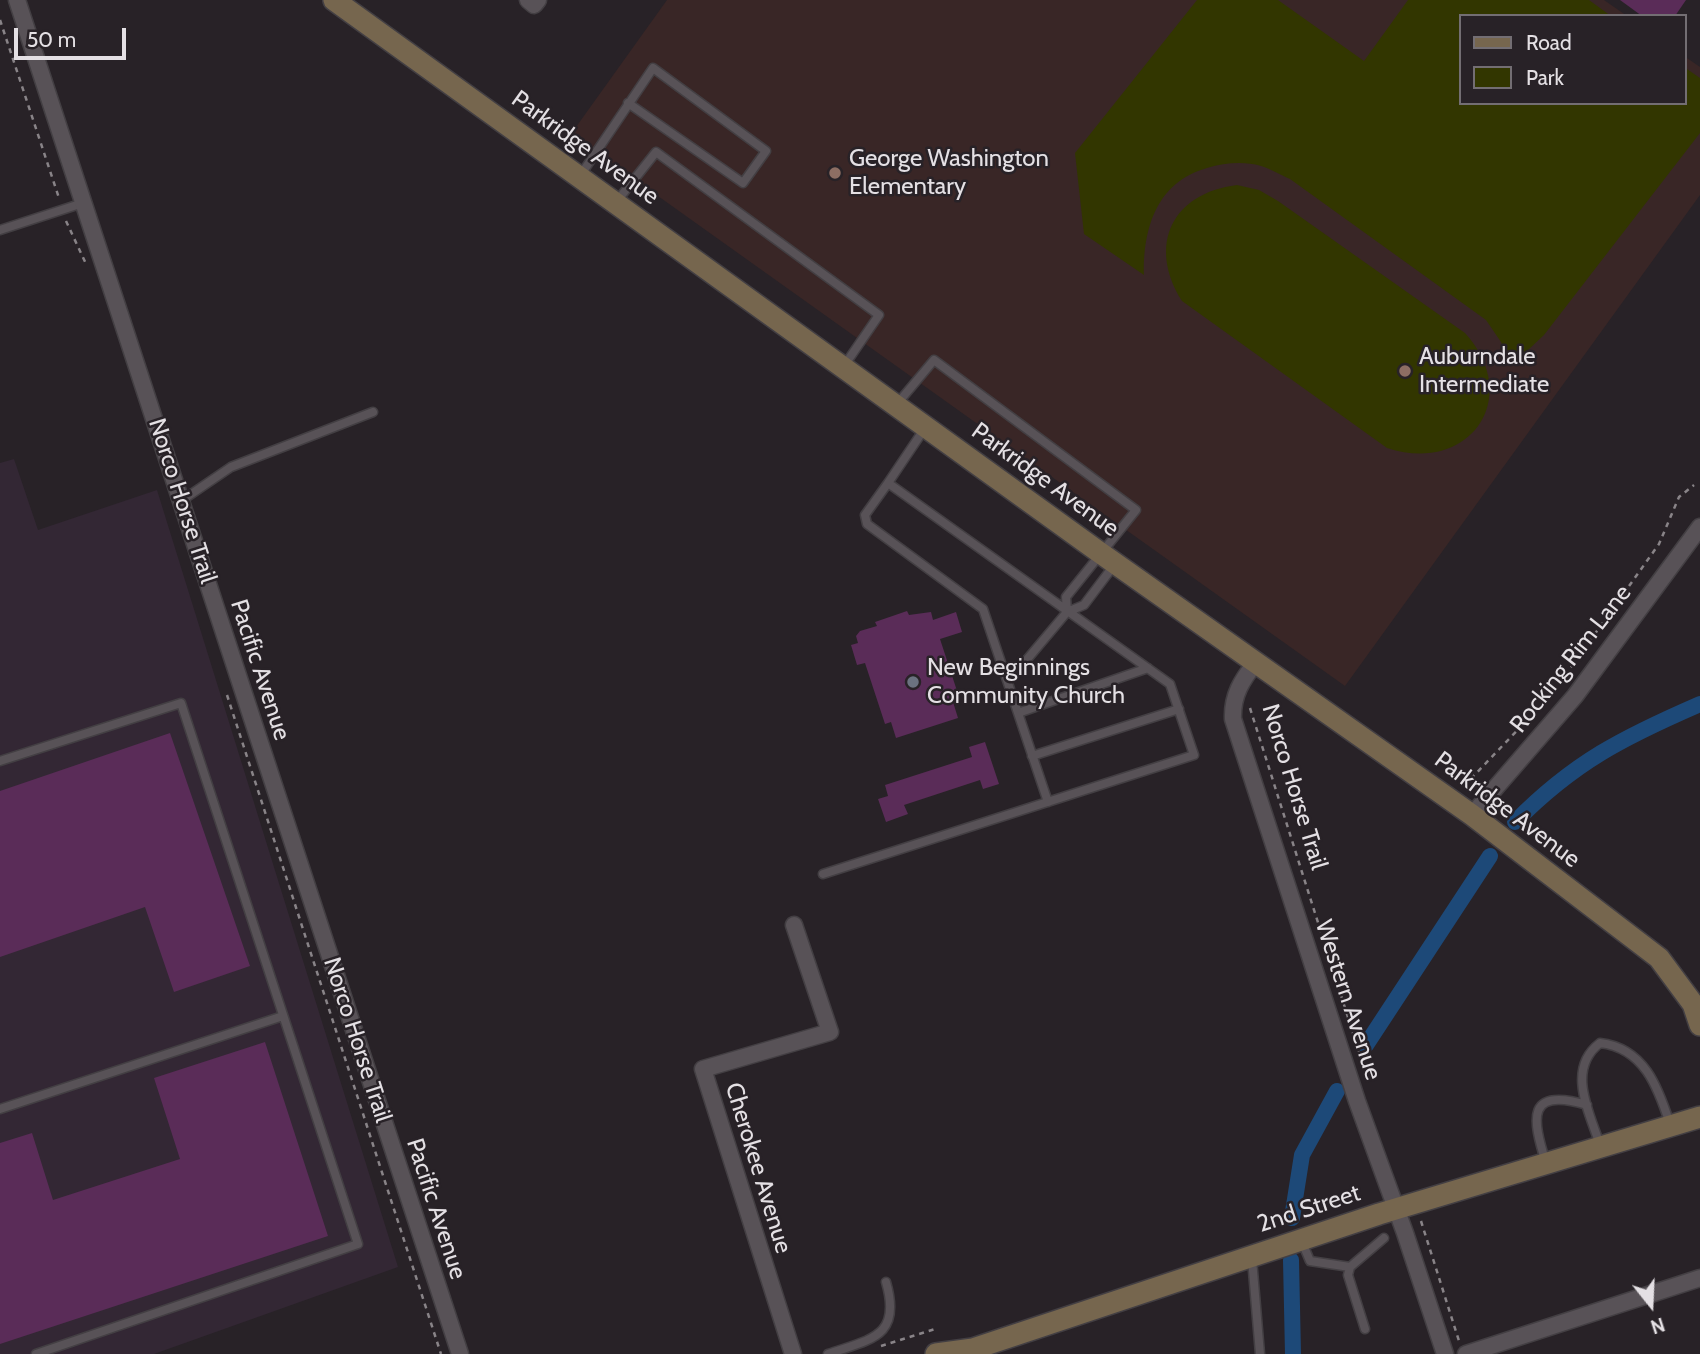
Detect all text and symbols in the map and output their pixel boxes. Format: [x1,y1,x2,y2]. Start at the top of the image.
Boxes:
scale bar [18,14,130,58]
legend [1458,14,1686,105]
text: 50 m [27,27,76,52]
text: Road [1526,30,1572,55]
text: Park [1526,65,1564,90]
street label: Parkridge Avenue [506,85,664,211]
place label: George Washington Elementary [849,145,1049,201]
marker: George Washington Elementary [827,165,843,181]
place label: Auburndale Intermediate [1419,343,1549,399]
marker: Auburndale Intermediate [1397,363,1413,379]
street label: Norco Horse Trail [142,415,222,587]
street label: Parkridge Avenue [966,417,1124,543]
street label: Rocking Rim Lane [1504,579,1638,739]
street label: Pacific Avenue [224,596,296,744]
place label: New Beginnings Community Church [927,654,1125,710]
marker: New Beginnings Community Church [905,674,921,690]
street label: Norco Horse Trail [1255,701,1333,873]
street label: Parkridge Avenue [1428,746,1586,874]
street label: Western Avenue [1309,916,1387,1084]
street label: Norco Horse Trail [317,954,397,1126]
street label: Cherokee Avenue [718,1079,798,1257]
street label: Pacific Avenue [400,1135,472,1283]
street label: 2nd Street [1254,1179,1364,1239]
north arrow [1616,1270,1686,1340]
text: N [1648,1312,1668,1338]

